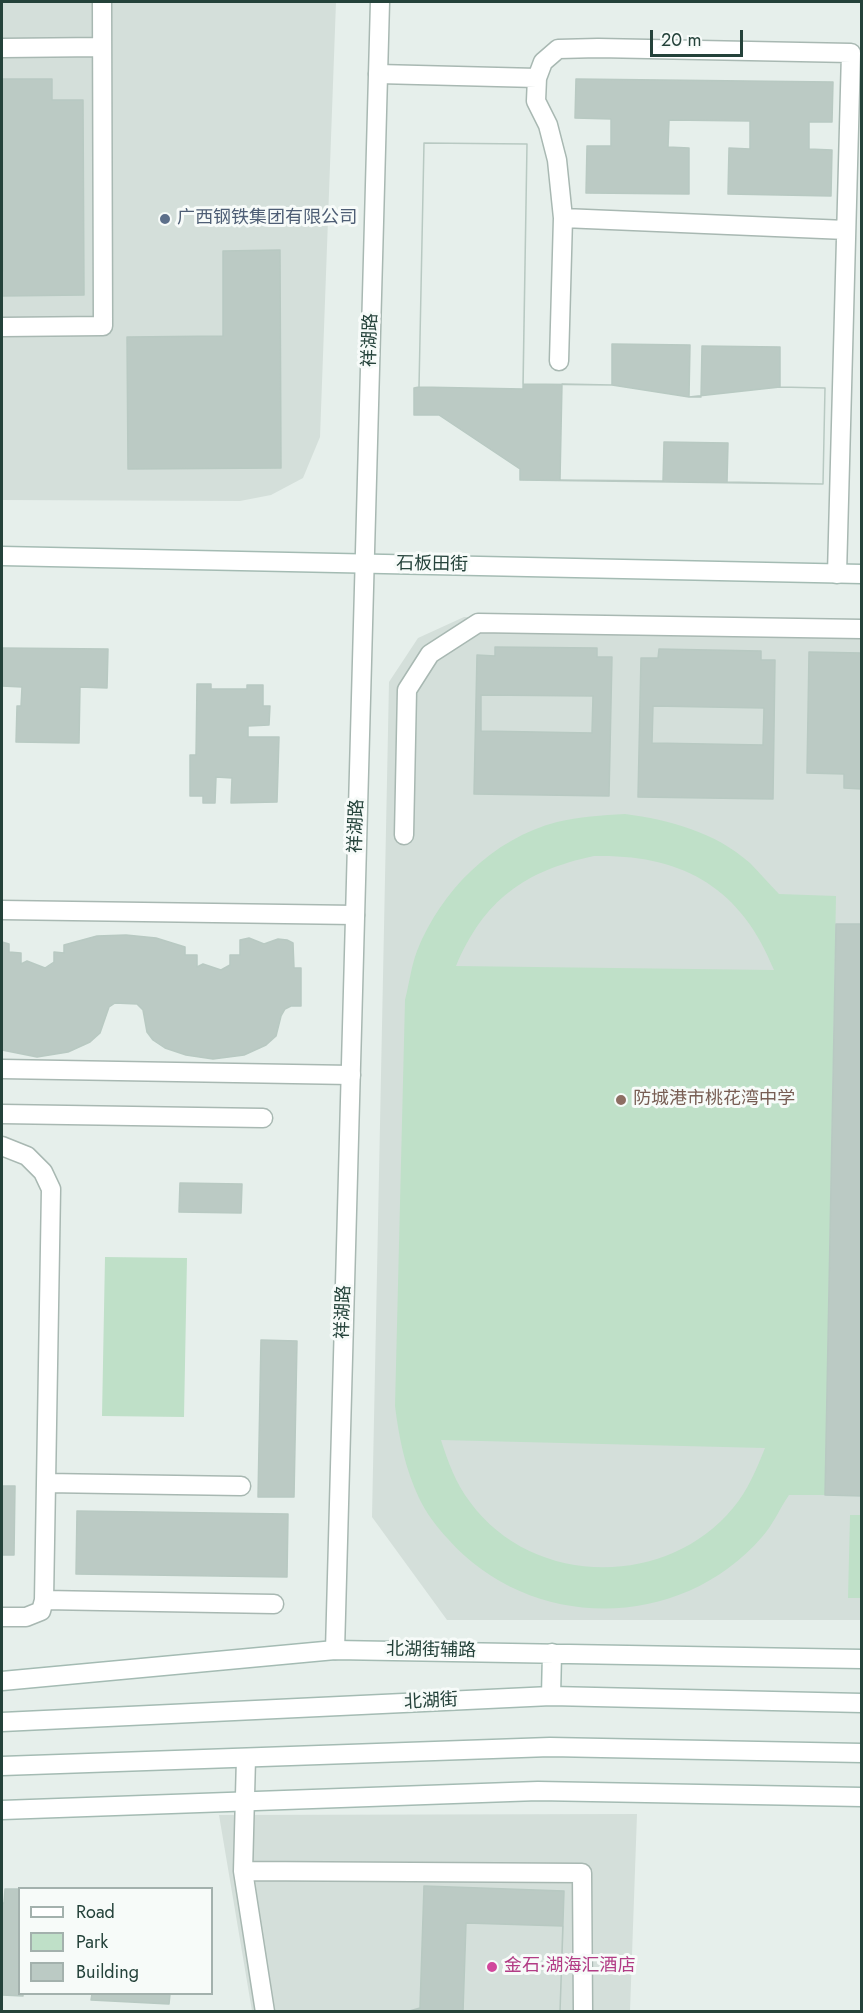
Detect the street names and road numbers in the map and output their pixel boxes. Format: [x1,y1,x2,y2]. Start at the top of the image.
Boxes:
street label: 祥湖路 [359,313,383,367]
street label: 石板田街 [396,554,468,576]
street label: 祥湖路 [345,799,369,853]
street label: 祥湖路 [332,1285,356,1339]
street label: 北湖街辅路 [386,1639,476,1663]
street label: 北湖街 [403,1690,459,1714]

